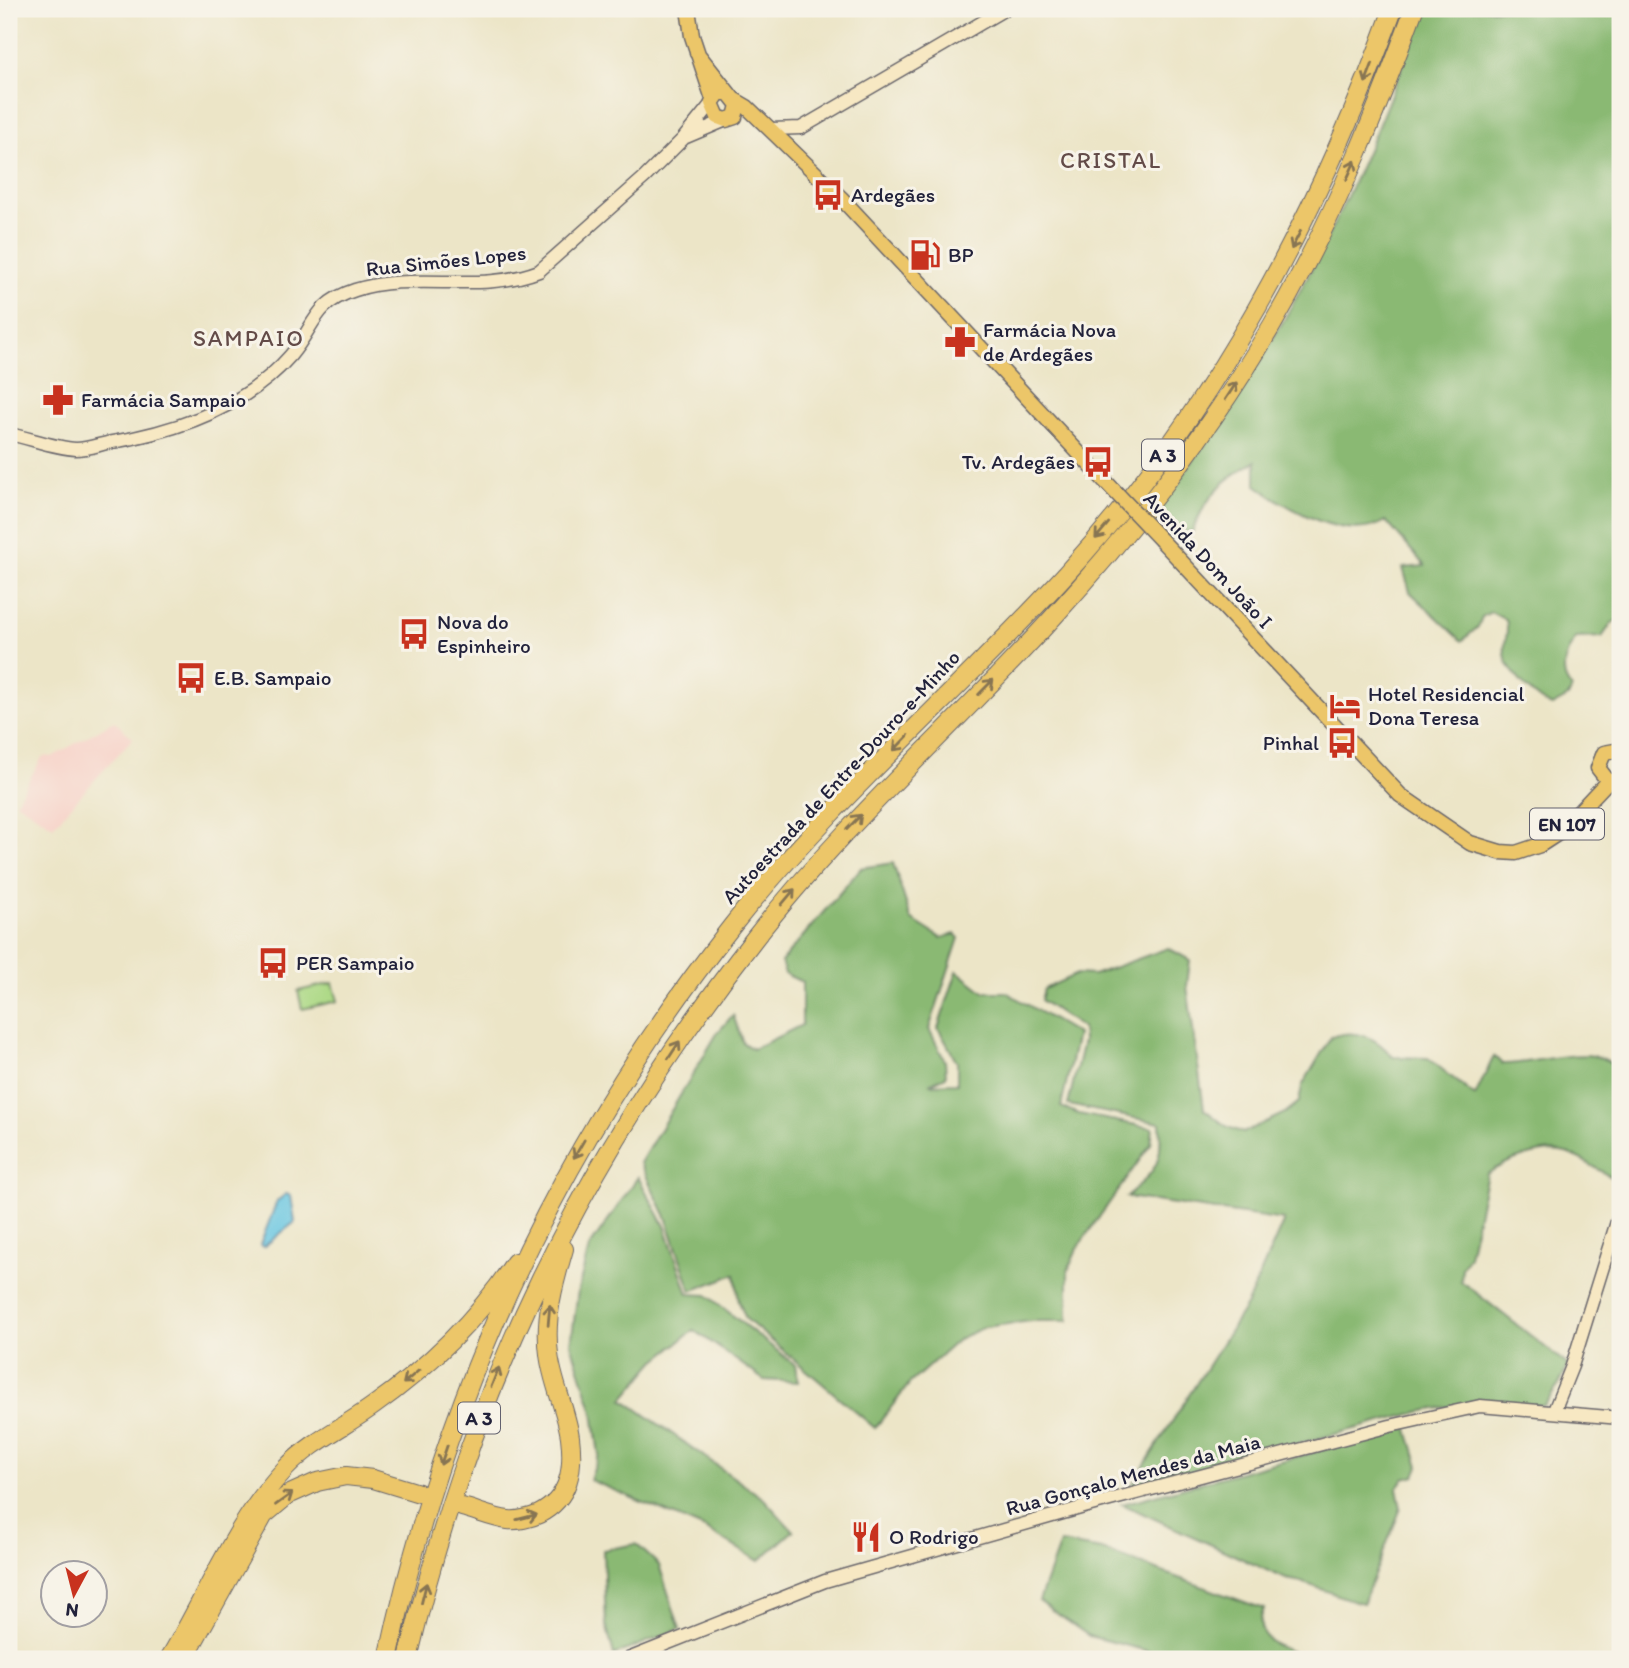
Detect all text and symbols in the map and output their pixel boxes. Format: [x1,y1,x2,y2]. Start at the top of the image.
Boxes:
one-way arrow [1362,61,1375,83]
district label: CRISTAL [1060,146,1162,174]
one-way arrow [1345,160,1358,181]
bus stop icon: Ardegães [811,178,845,212]
place label: Ardegães [851,182,935,207]
one-way arrow [1289,229,1302,250]
fuel station icon: BP [908,238,942,272]
street label: Rua Simões Lopes [365,240,527,281]
place label: BP [948,242,974,267]
place label: Farmácia Nova de Ardegães [983,317,1116,366]
district label: SAMPAIO [193,324,305,352]
pharmacy icon: Farmácia Nova de Ardegães [943,325,977,359]
one-way arrow [1224,382,1238,401]
pharmacy icon: Farmácia Sampaio [41,383,75,417]
place label: Farmácia Sampaio [81,387,246,412]
road number: A 3 [1142,440,1184,470]
bus stop icon: Tv. Ardegães [1081,445,1115,479]
place label: Tv. Ardegães [962,449,1075,474]
street label: Avenida Dom João I [1139,486,1278,633]
one-way arrow [1095,522,1111,540]
place label: Nova do Espinheiro [437,609,531,658]
bus stop icon: Nova do Espinheiro [397,617,431,651]
street label: Autoestrada de Entre-Douro-e-Minho [716,645,965,909]
bus stop icon: E.B. Sampaio [174,661,208,695]
place label: E.B. Sampaio [214,665,331,690]
one-way arrow [978,679,995,696]
place label: Hotel Residencial Dona Teresa [1368,681,1525,730]
hotel icon: Hotel Residencial Dona Teresa [1328,689,1362,723]
bus stop icon: Pinhal [1325,726,1359,760]
place label: Pinhal [1263,730,1319,755]
one-way arrow [893,734,910,751]
road number: EN 107 [1530,808,1604,839]
one-way arrow [846,814,863,831]
one-way arrow [780,889,796,907]
bus stop icon: PER Sampaio [256,946,290,980]
place label: PER Sampaio [296,950,415,975]
one-way arrow [667,1041,681,1060]
one-way arrow [572,1139,586,1159]
one-way arrow [543,1304,556,1327]
one-way arrow [489,1367,502,1388]
one-way arrow [402,1369,420,1385]
road number: A 3 [458,1402,500,1434]
street label: Rua Gonçalo Mendes da Maia [1003,1429,1263,1521]
one-way arrow [437,1444,450,1466]
one-way arrow [274,1492,293,1506]
one-way arrow [516,1510,538,1523]
restaurant icon: O Rodrigo [849,1520,883,1554]
place label: O Rodrigo [889,1524,979,1549]
north arrow [38,1560,108,1630]
one-way arrow [418,1582,431,1605]
text: N [64,1598,80,1623]

